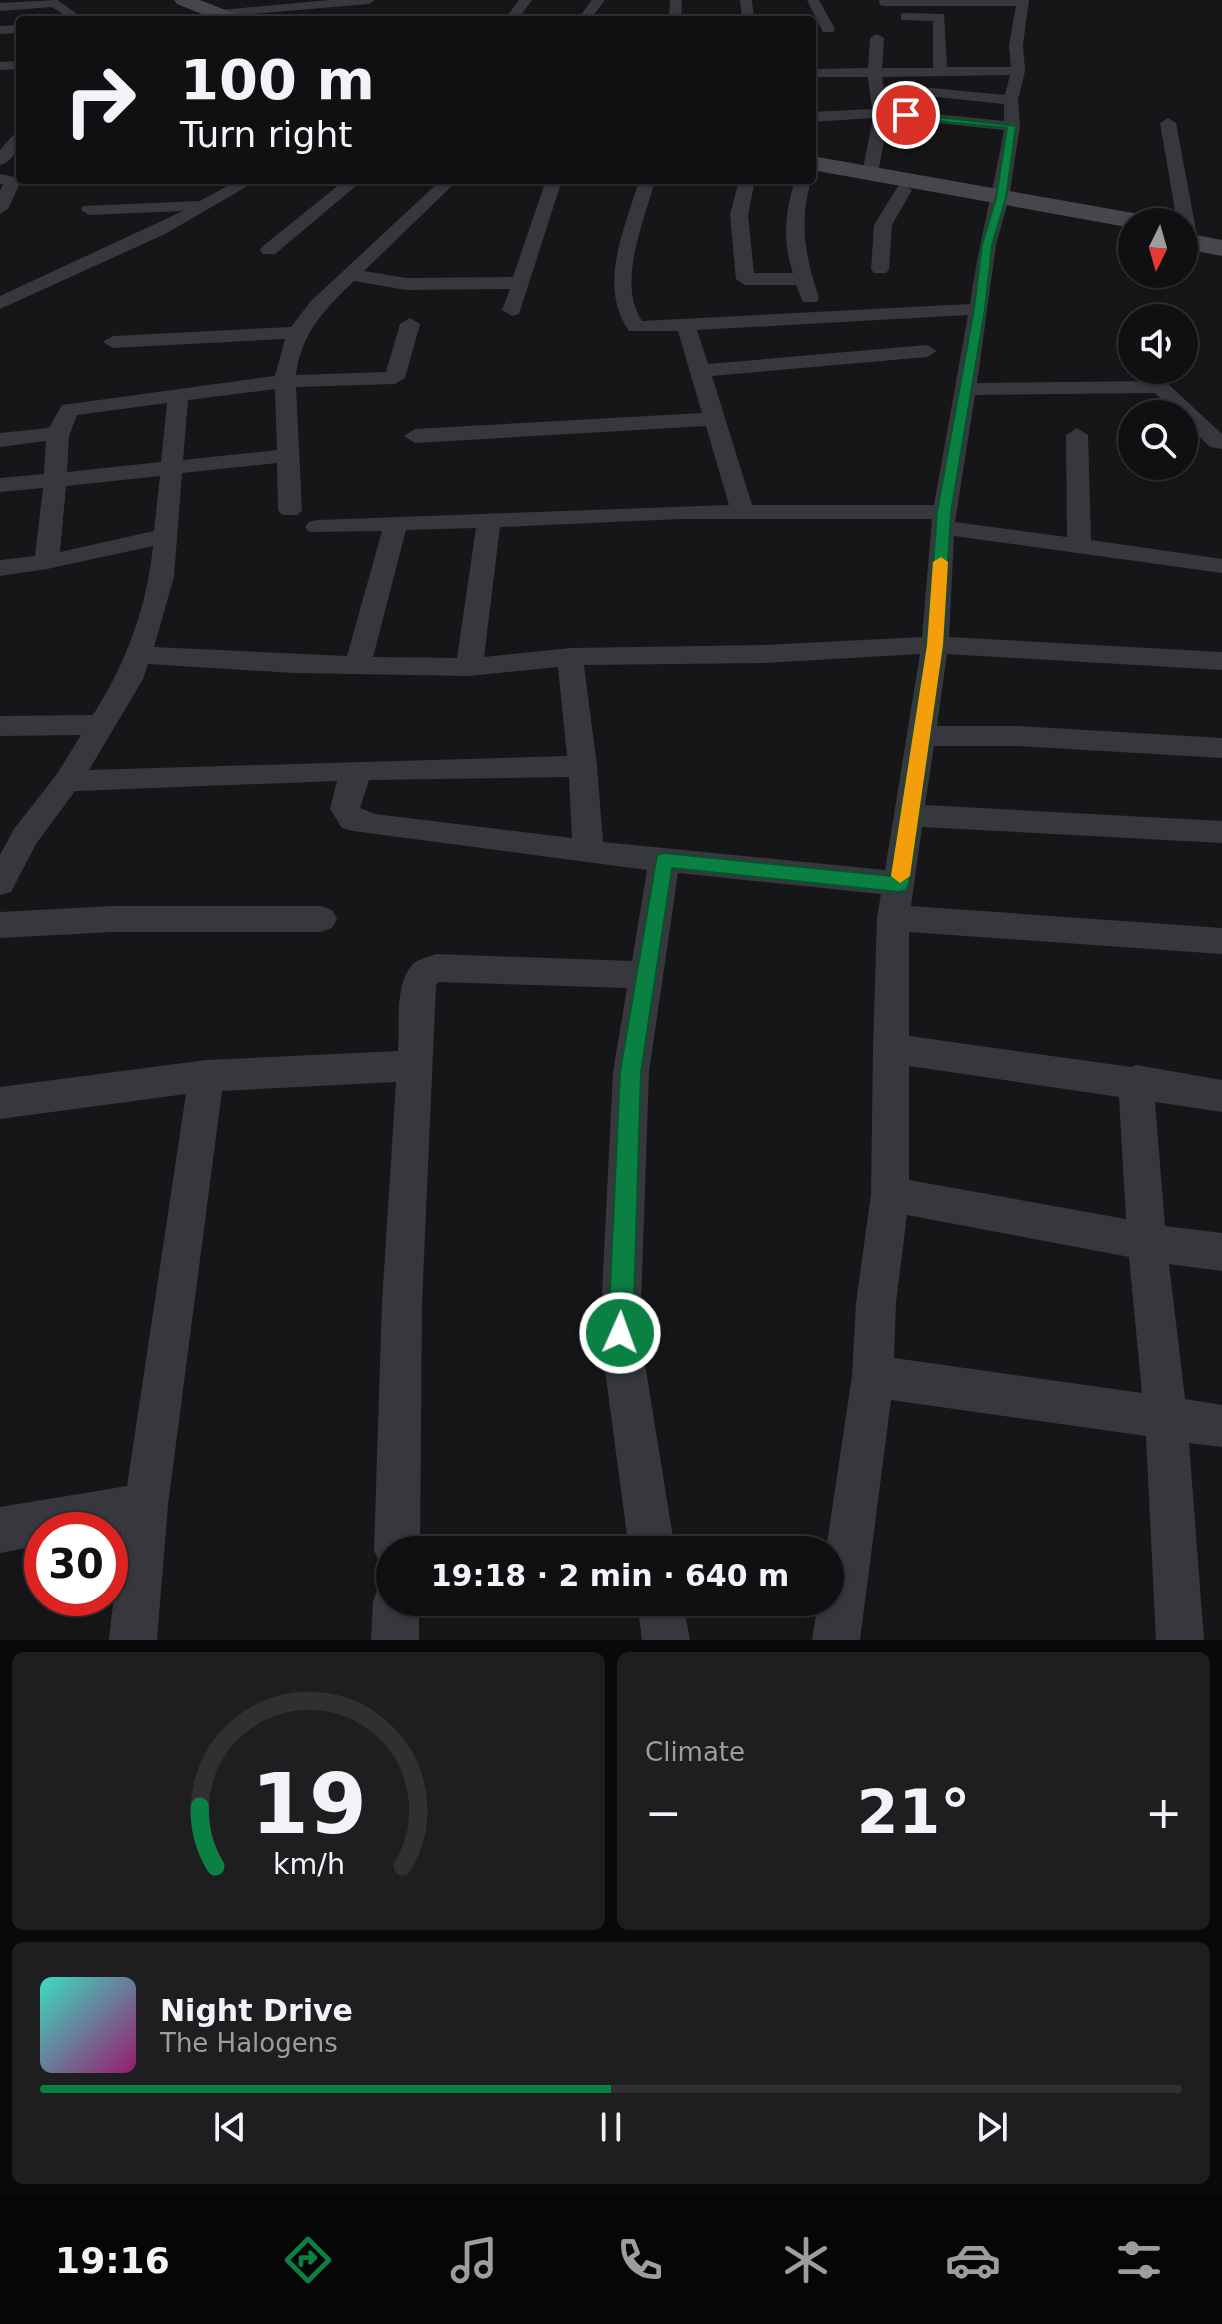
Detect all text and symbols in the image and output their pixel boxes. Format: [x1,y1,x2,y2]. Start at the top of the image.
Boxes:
text: 100 m [180,47,375,112]
icon: right [48,48,152,152]
pin [872,81,940,149]
icon: arrive [884,93,928,137]
text: Turn right [180,114,352,155]
north arrow [1118,208,1198,288]
map controls [1118,208,1198,480]
button: sound [1118,304,1198,384]
button: search [1118,400,1198,480]
position arrow [578,1291,662,1375]
speed limit sign: 30 [24,1512,128,1616]
text: 19:18 · 2 min · 640 m [431,1558,789,1593]
text: Climate [645,1737,745,1767]
text: 19 [251,1756,366,1853]
text: 21° [857,1777,970,1847]
text: − [645,1787,682,1838]
text: + [1145,1787,1182,1838]
text: km/h [272,1847,345,1881]
text: Night Drive [160,1993,353,2028]
text: The Halogens [160,2028,338,2058]
icon: previous [208,2105,252,2149]
icon: pause [589,2105,633,2149]
icon: next [970,2105,1014,2149]
icon: directions [280,2232,336,2288]
icon: music [446,2232,502,2288]
icon: phone [612,2232,668,2288]
icon: climate [778,2232,834,2288]
icon: car [945,2232,1001,2288]
icon: filters [1111,2232,1167,2288]
text: 19:16 [55,2240,170,2281]

